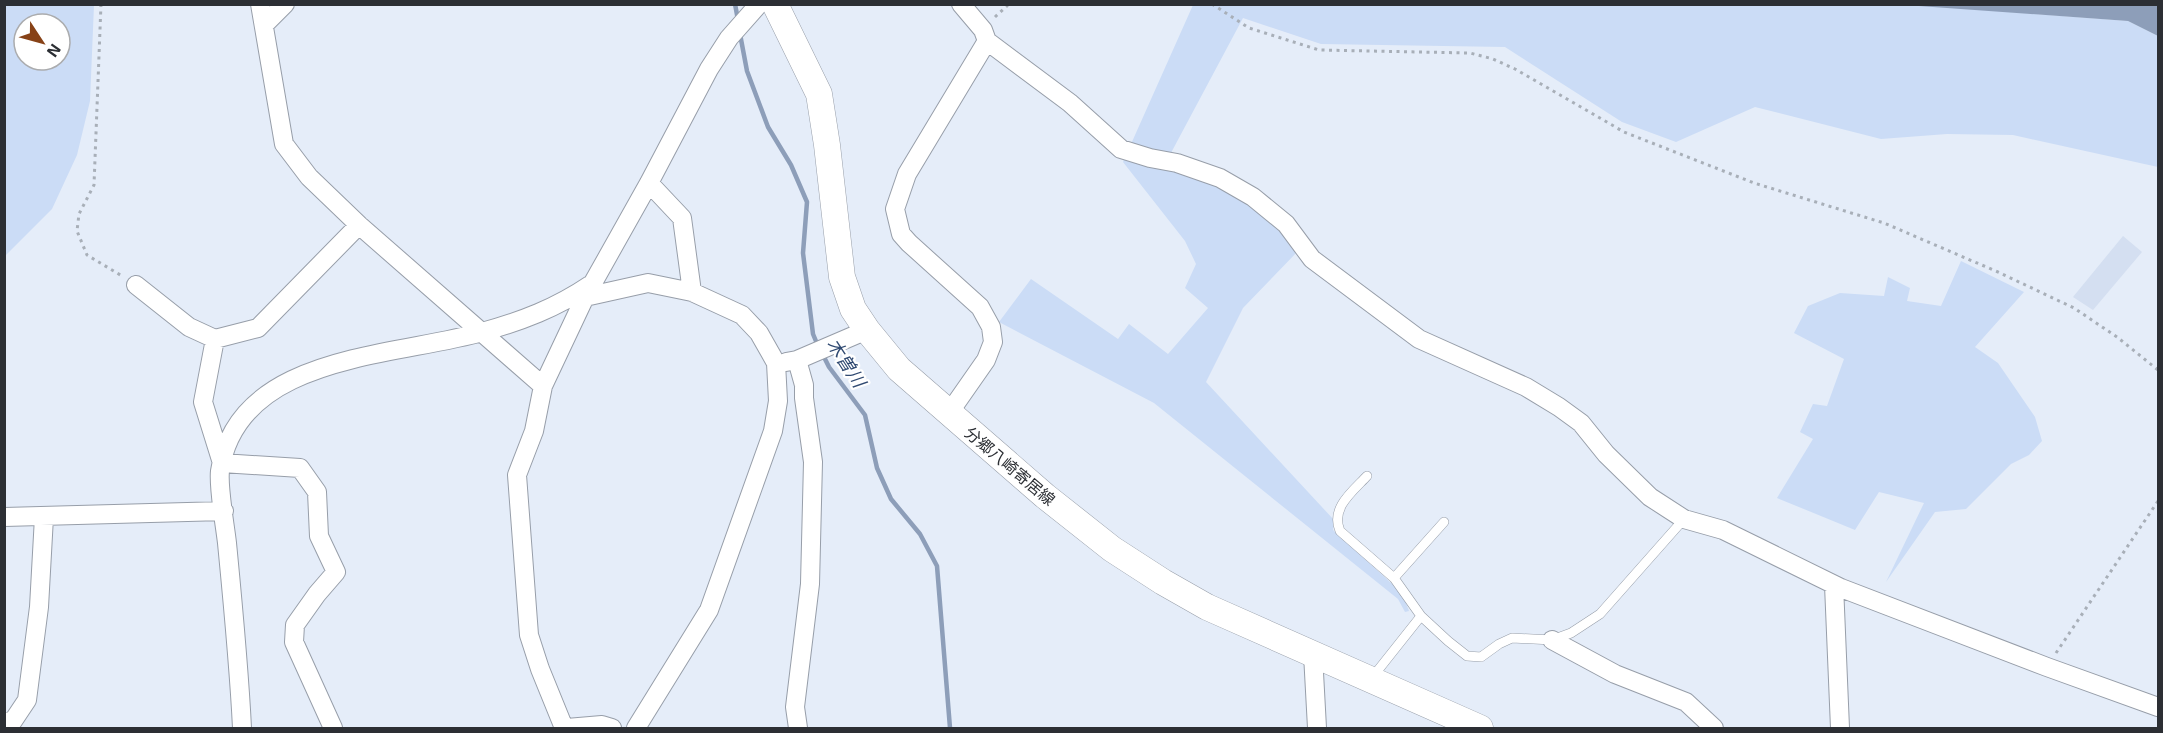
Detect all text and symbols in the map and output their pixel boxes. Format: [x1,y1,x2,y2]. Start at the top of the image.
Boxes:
north arrow [12,12,72,72]
text: N [43,41,66,61]
water label: 木曽川 [823,334,872,393]
street label: 分郷八崎寄居線 [961,422,1059,509]

